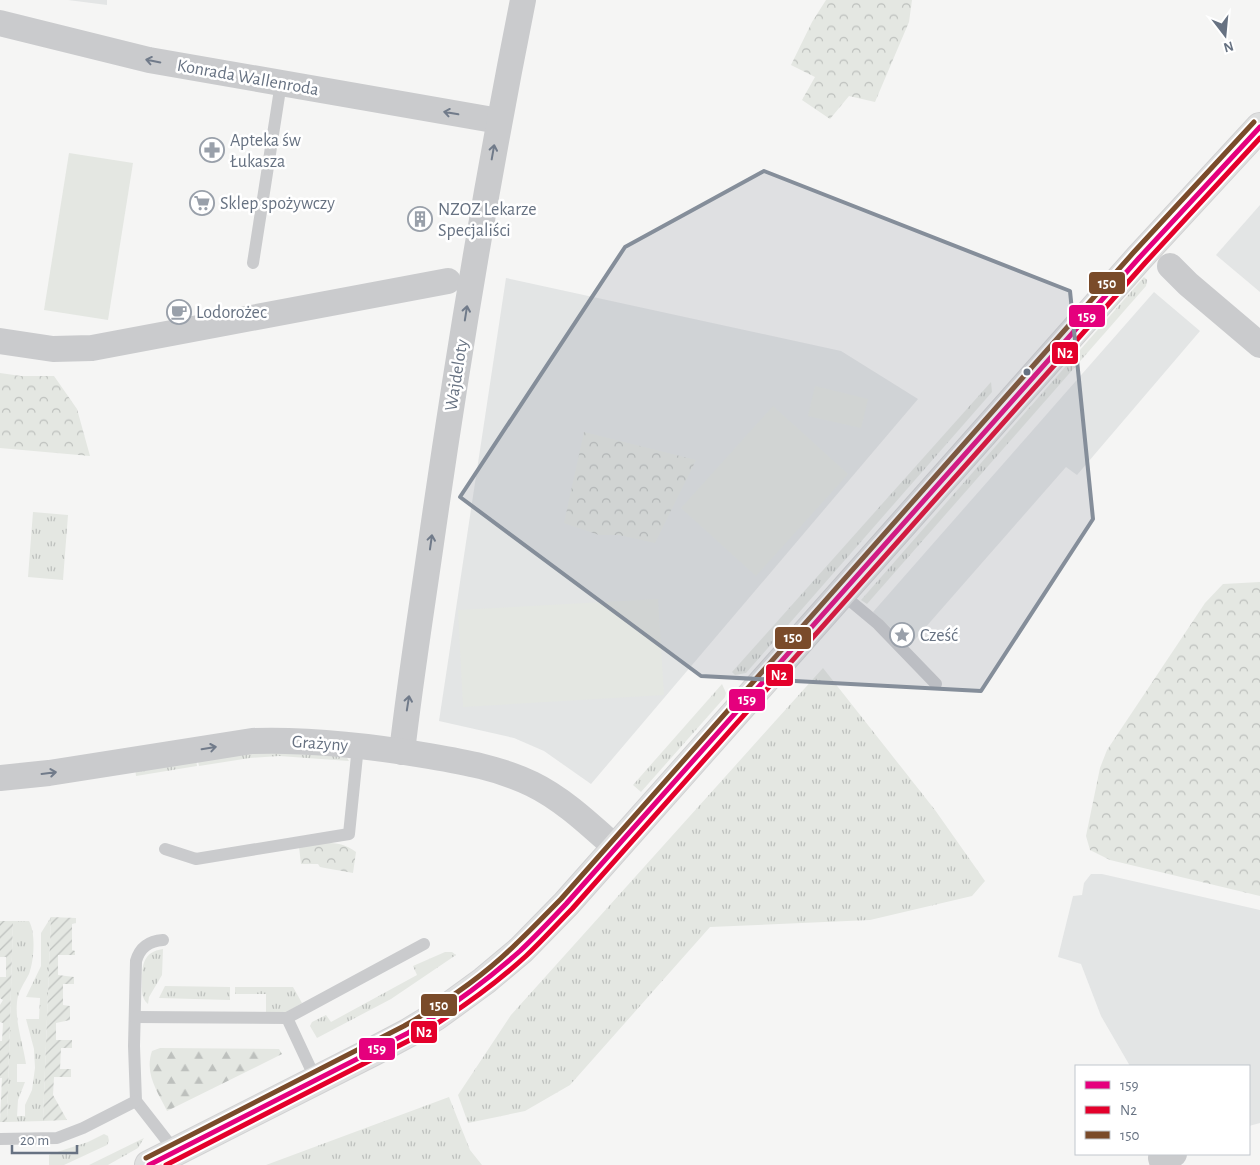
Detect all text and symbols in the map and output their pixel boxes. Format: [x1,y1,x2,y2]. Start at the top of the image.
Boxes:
north arrow [1200,10,1250,60]
text: N [1222,38,1235,55]
one-way arrow [145,55,161,65]
street label: Konrada Wallenroda [175,57,320,99]
one-way arrow [443,107,459,117]
place label: Apteka św Łukasza [230,132,301,171]
pharmacy icon: Apteka św Łukasza [199,137,225,163]
one-way arrow [488,145,498,161]
supermarket icon: Sklep spożywczy [189,190,215,216]
place label: Sklep spożywczy [220,195,335,213]
place label: NZOZ Lekarze Specjaliści [438,201,537,240]
building icon: NZOZ Lekarze Specjaliści [407,206,433,232]
line badge: 150 [1088,271,1126,295]
text: 150 [1098,277,1116,291]
cafe icon: Lodorożec [166,299,192,325]
place label: Lodorożec [196,304,267,322]
line badge: 159 [1068,304,1106,328]
one-way arrow [462,305,472,321]
text: 159 [1078,310,1096,324]
street label: Wajdeloty [442,338,472,412]
line badge: N2 [1051,341,1079,365]
text: N2 [1057,347,1074,361]
unlabelled marker [1022,367,1032,377]
one-way arrow [426,535,436,551]
place icon: Cześć [889,622,915,648]
line badge: 150 [774,626,812,650]
place label: Cześć [920,627,958,645]
text: 150 [784,631,802,645]
line badge: N2 [765,663,794,687]
text: N2 [771,669,788,683]
line badge: 159 [728,688,766,712]
text: 159 [738,693,756,707]
one-way arrow [403,696,413,712]
street label: Grażyny [291,733,349,755]
one-way arrow [201,743,217,753]
one-way arrow [40,768,56,778]
line badge: 150 [420,993,458,1017]
text: 150 [430,999,448,1013]
line badge: N2 [410,1020,438,1044]
text: N2 [416,1026,433,1040]
line badge: 159 [358,1037,396,1061]
text: 159 [368,1042,386,1056]
legend [1075,1065,1250,1155]
text: 159 [1120,1078,1138,1093]
text: N2 [1120,1103,1137,1118]
scale bar [12,1122,78,1154]
text: 150 [1120,1128,1139,1143]
text: 20 m [20,1133,49,1148]

